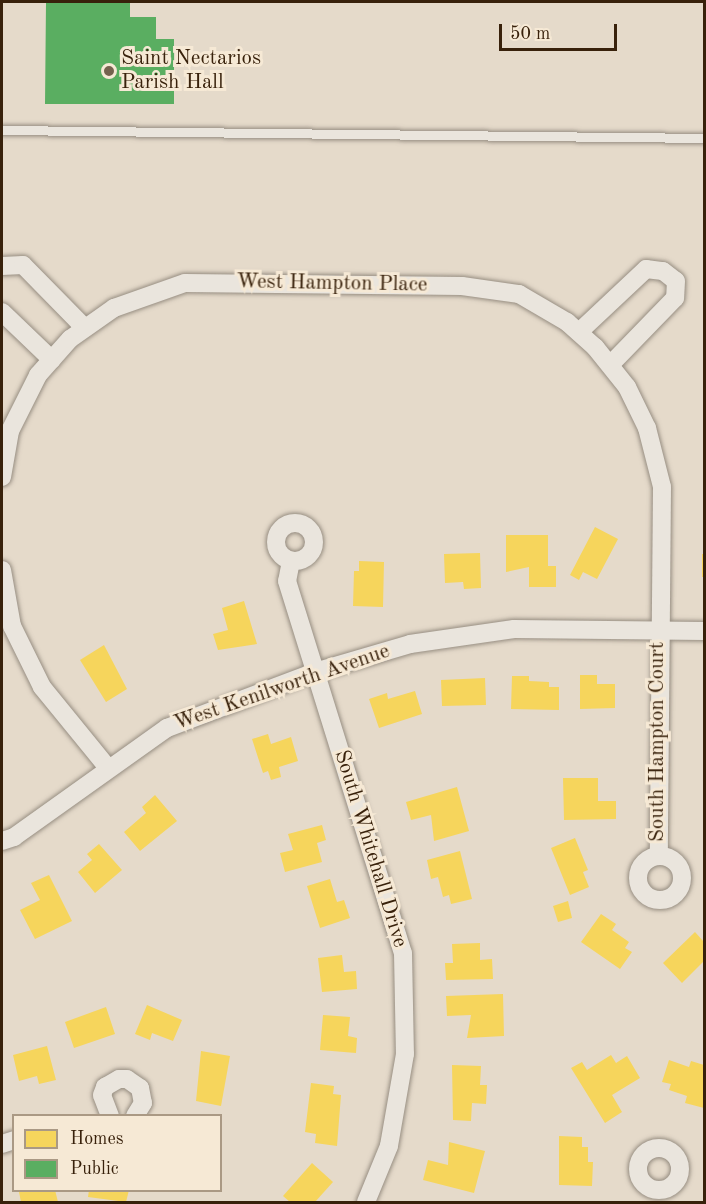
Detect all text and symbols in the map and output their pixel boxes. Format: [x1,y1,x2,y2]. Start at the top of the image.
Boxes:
scale bar [502,12,620,50]
text: 50 m [510,25,550,43]
place label: Saint Nectarios Parish Hall [121,46,261,96]
marker: Saint Nectarios Parish Hall [102,64,116,78]
street label: West Hampton Place [236,270,428,298]
street label: West Kenilworth Avenue [171,639,393,737]
street label: South Hampton Court [645,642,671,842]
street label: South Whitehall Drive [328,747,412,951]
legend [12,1114,222,1192]
text: Homes [70,1130,124,1148]
text: Public [70,1160,119,1178]

